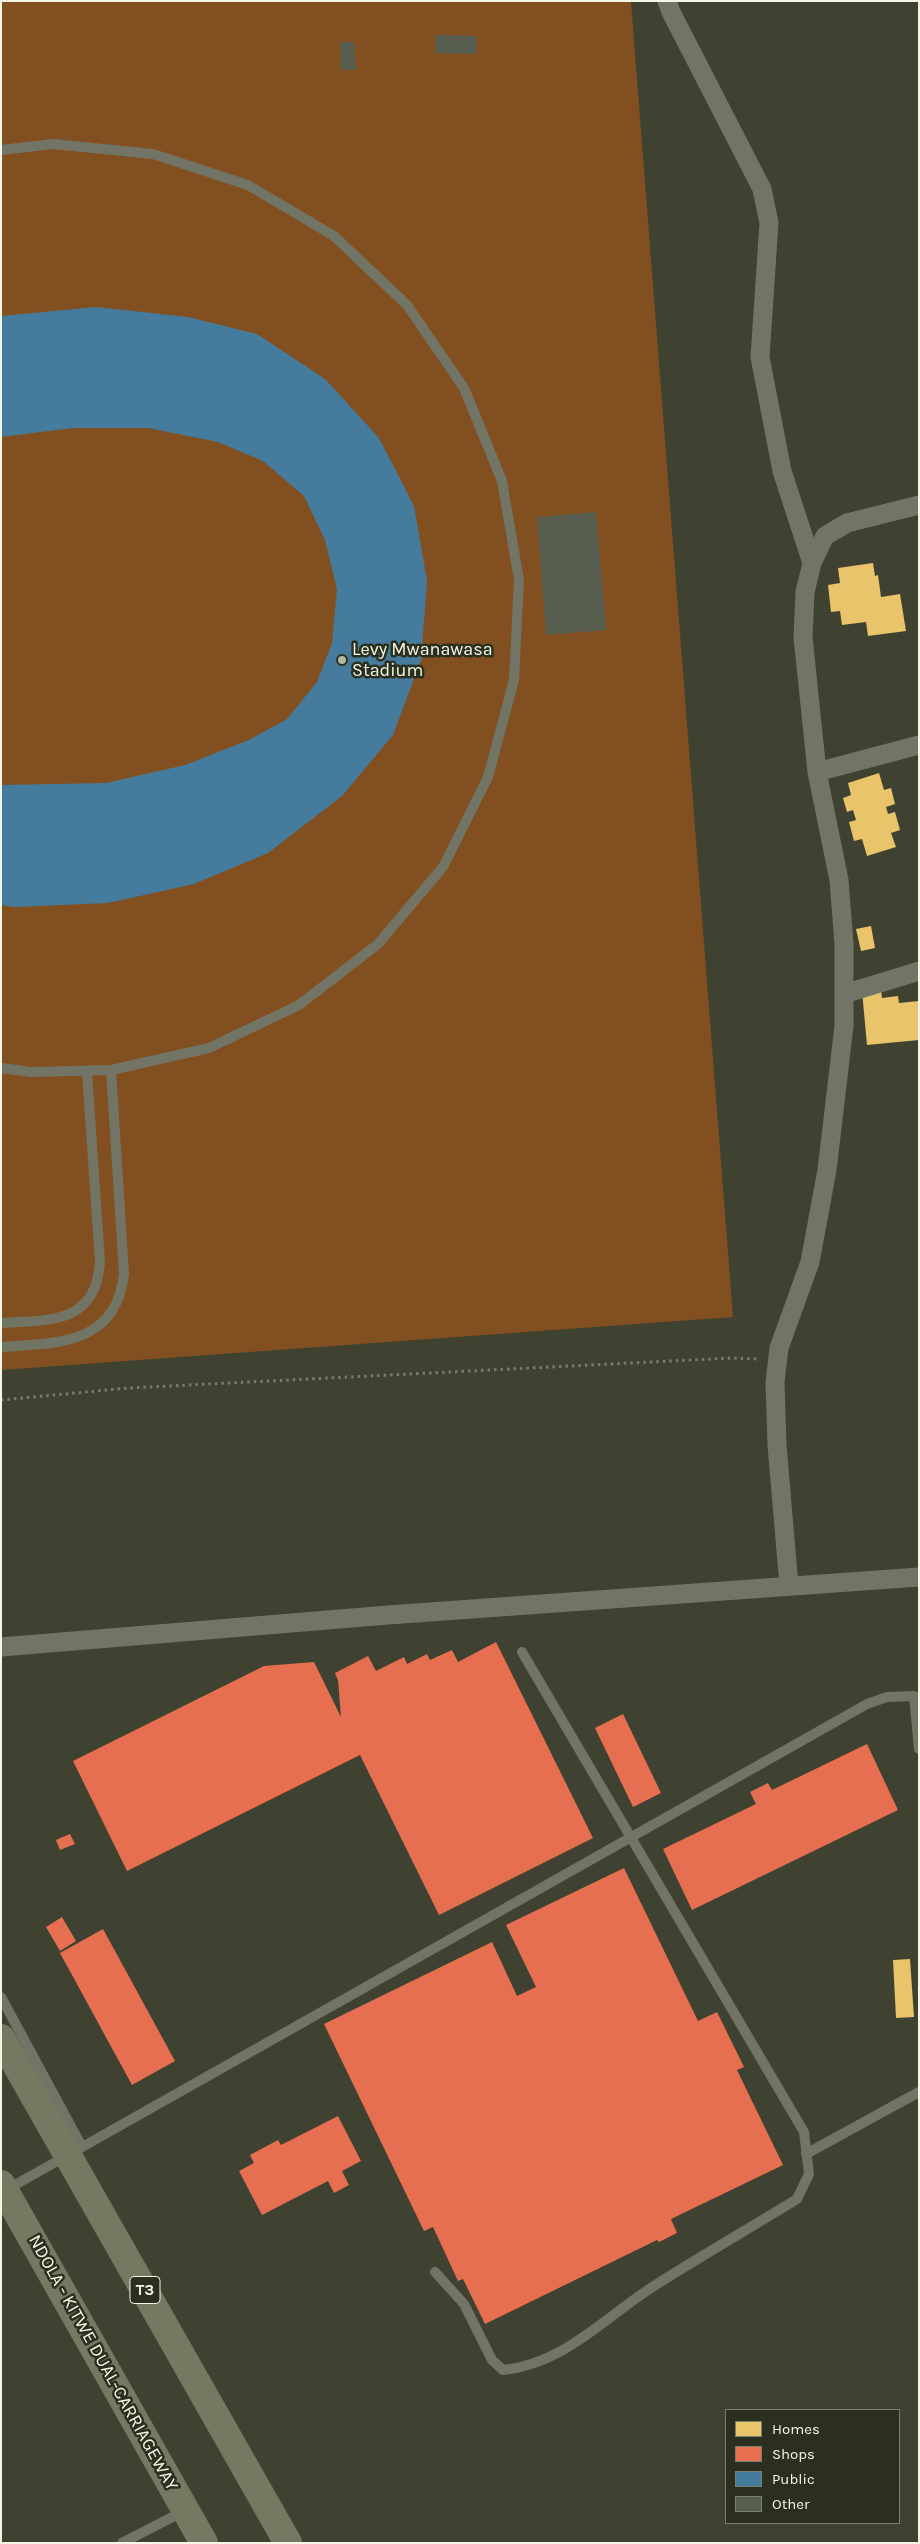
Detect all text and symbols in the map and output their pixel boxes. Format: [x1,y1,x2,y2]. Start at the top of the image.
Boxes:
place label: Levy Mwanawasa Stadium [352,639,493,682]
marker: Levy Mwanawasa Stadium [336,654,348,666]
street label: NDOLA - KITWE DUAL-CARRIAGEWAY [23,2231,183,2495]
road number: T3 [130,2276,160,2304]
legend [725,2409,900,2524]
text: Homes [772,2420,820,2438]
text: Shops [772,2445,815,2463]
text: Public [772,2470,815,2488]
text: Other [772,2495,810,2513]

